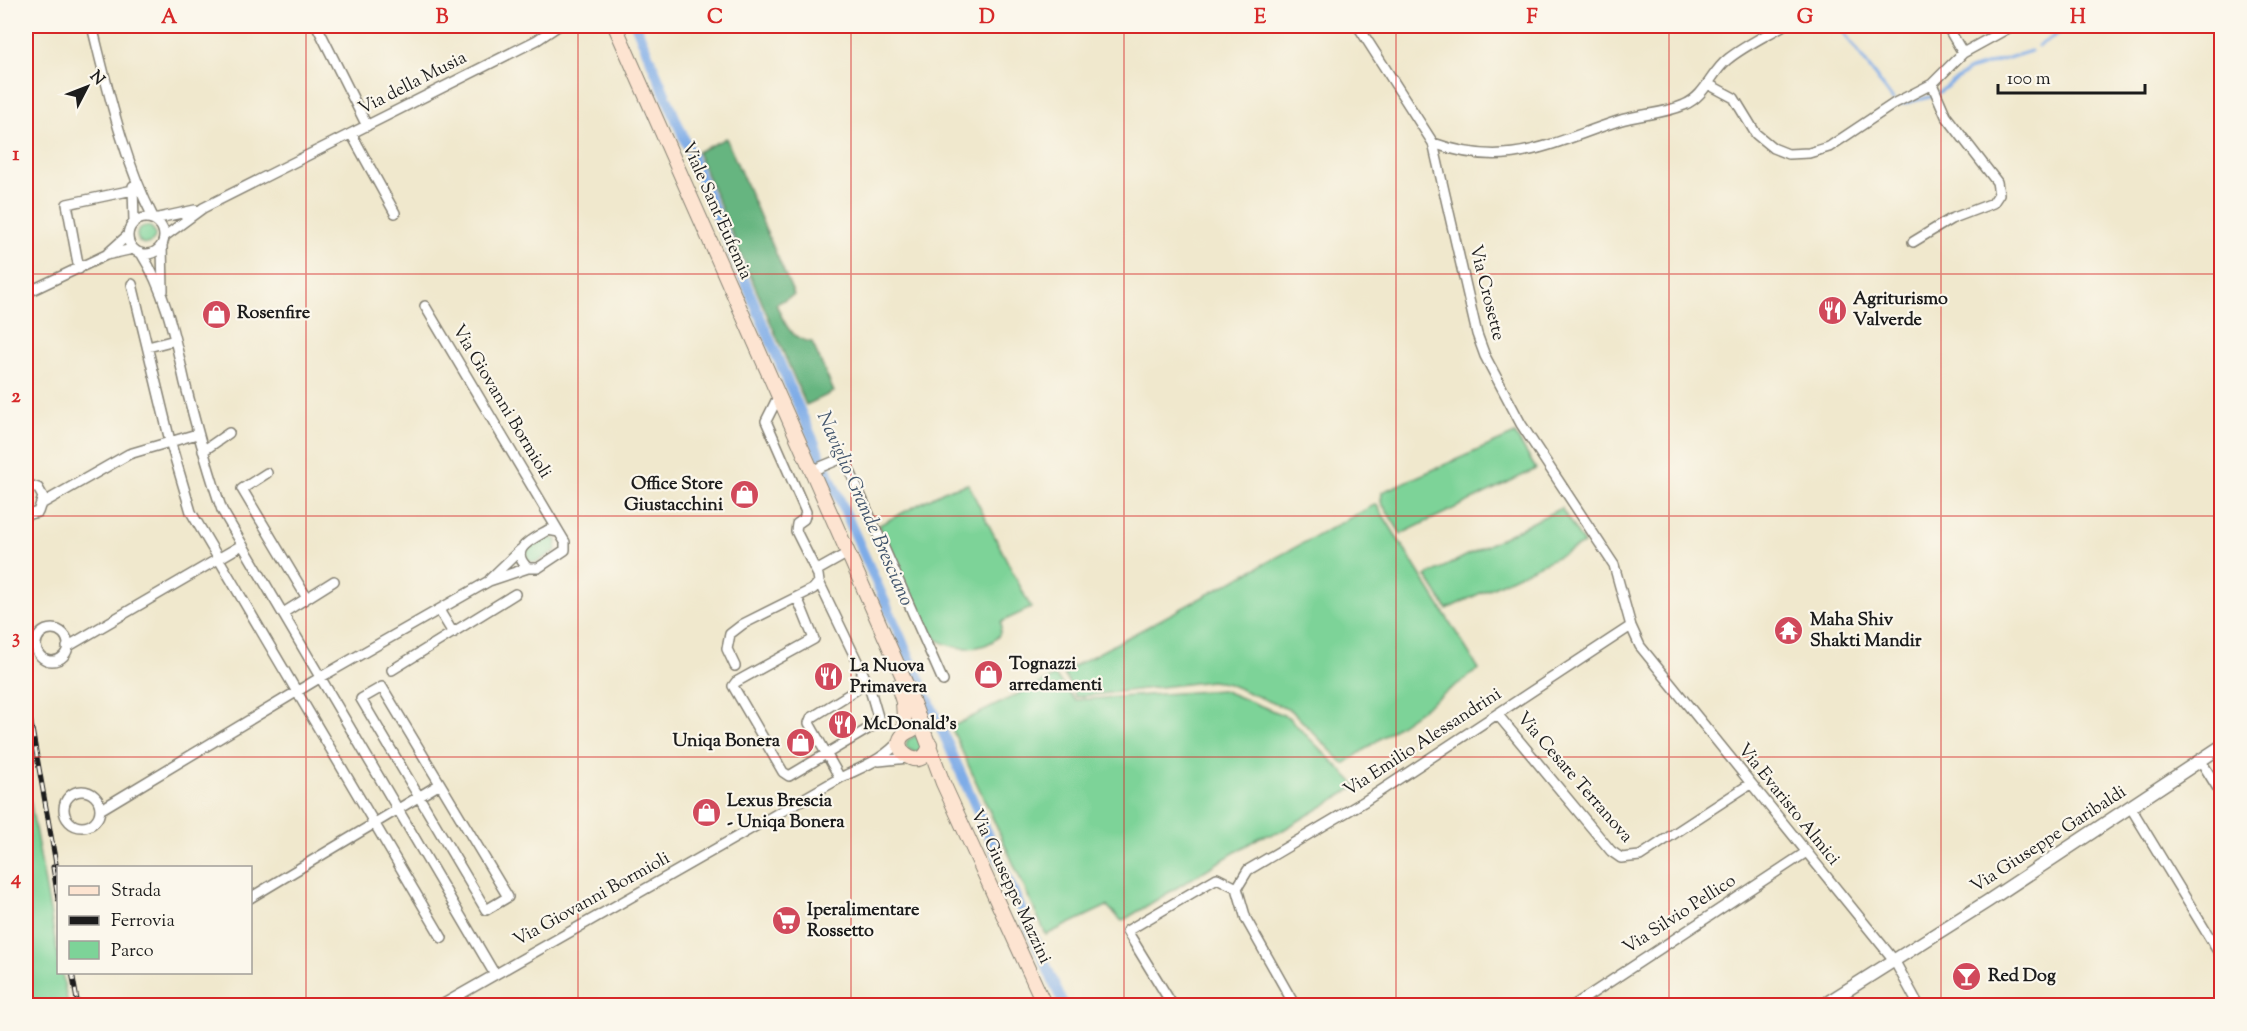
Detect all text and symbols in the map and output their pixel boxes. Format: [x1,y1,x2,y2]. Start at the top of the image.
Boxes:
text: A [161,4,178,33]
text: B [436,4,449,33]
text: C [707,4,723,33]
text: D [979,4,995,33]
text: E [1254,4,1267,33]
text: F [1526,4,1538,33]
text: G [1797,4,1814,33]
text: H [2070,4,2086,33]
street label: Via della Musia [354,46,472,122]
north arrow [57,57,117,117]
scale bar [1998,57,2145,95]
text: N [83,66,109,91]
text: 100 m [2007,67,2051,93]
street label: Viale Sant'Eufemia [674,138,758,284]
text: 1 [13,141,20,170]
street label: Via Crosette [1462,242,1510,344]
place label: Agriturismo Valverde [1853,287,1948,334]
restaurant icon: Agriturismo Valverde [1816,294,1848,326]
shop icon: Rosenfire [200,298,232,330]
place label: Rosenfire [237,301,311,327]
street label: Via Giovanni Bormioli [445,320,557,484]
text: 2 [11,383,21,412]
water label: Naviglio Grande Bresciano [808,407,920,611]
place label: Office Store Giustacchini [624,472,724,519]
shop icon: Office Store Giustacchini [728,479,760,511]
place label: Maha Shiv Shakti Mandir [1810,608,1922,655]
temple icon: Maha Shiv Shakti Mandir [1773,615,1805,647]
text: 3 [12,624,20,653]
place label: Tognazzi arredamenti [1009,652,1103,699]
place label: La Nuova Primavera [850,654,928,701]
shop icon: Tognazzi arredamenti [972,659,1004,691]
restaurant icon: La Nuova Primavera [813,661,845,693]
street label: Via Emilio Alessandrini [1339,682,1507,804]
street label: Via Cesare Terranova [1510,707,1638,849]
restaurant icon: McDonald's [826,709,858,741]
place label: McDonald's [863,712,957,738]
shop icon: Uniqa Bonera [785,726,817,758]
place label: Uniqa Bonera [672,729,781,755]
street label: Via Evaristo Almici [1731,738,1845,872]
street label: Via Giuseppe Garibaldi [1966,780,2132,900]
place label: Lexus Brescia - Uniqa Bonera [727,789,845,836]
shop icon: Lexus Brescia - Uniqa Bonera [690,796,722,828]
street label: Via Giuseppe Mazzini [963,806,1057,968]
street label: Via Giovanni Bormioli [509,846,675,954]
text: 4 [10,865,21,894]
legend [57,866,252,974]
street label: Via Silvio Pellico [1618,869,1742,961]
text: Strada [111,879,161,905]
place label: Iperalimentare Rossetto [807,898,920,945]
supermarket icon: Iperalimentare Rossetto [770,905,802,937]
text: Ferrovia [111,909,175,935]
text: Parco [111,939,154,965]
bar icon: Red Dog [1951,961,1983,993]
place label: Red Dog [1988,964,2056,990]

